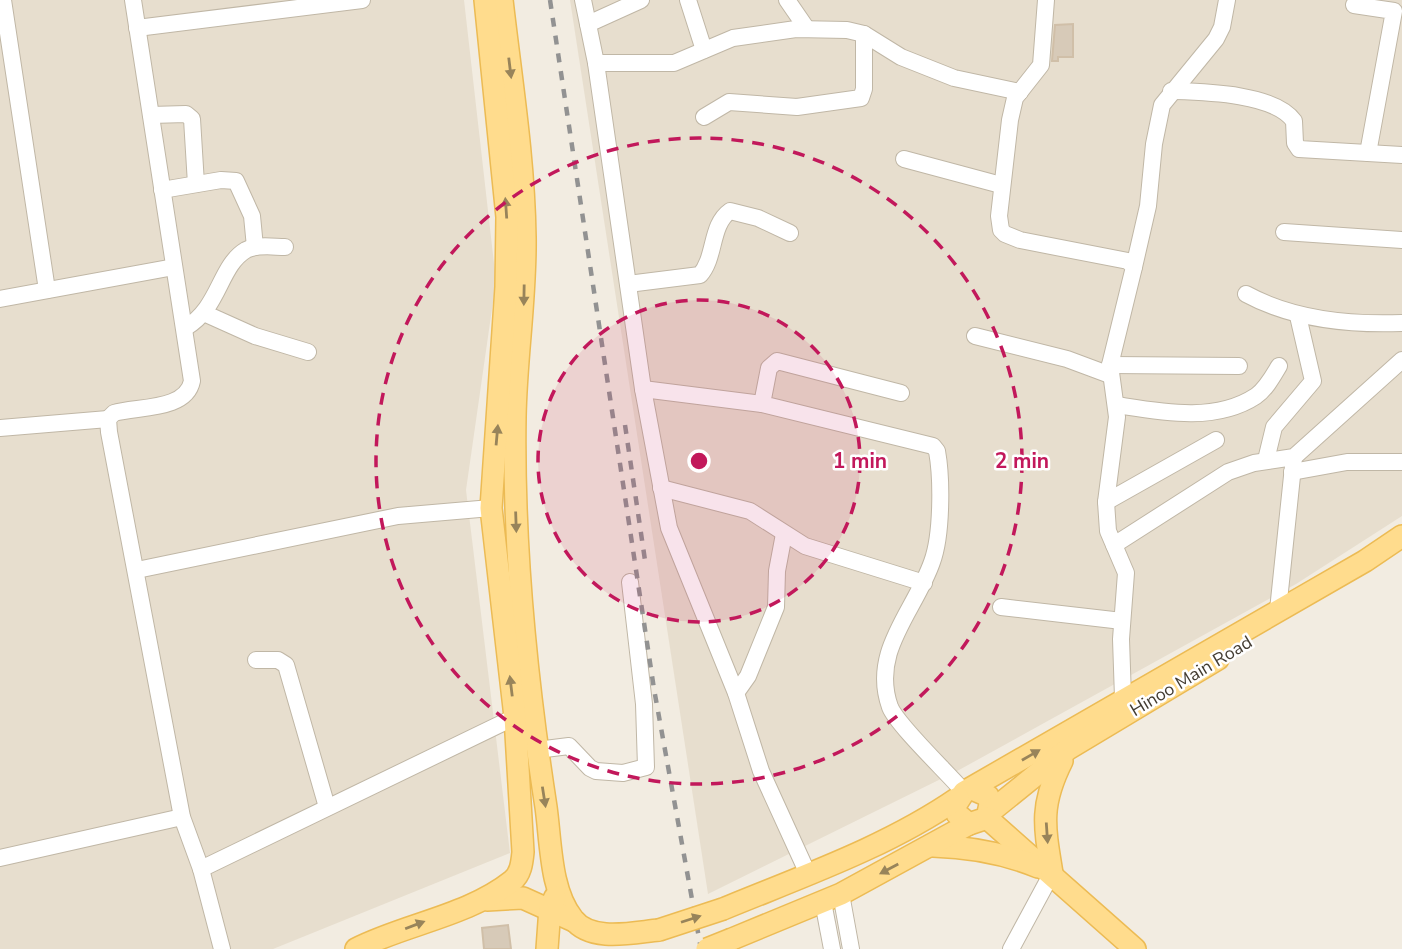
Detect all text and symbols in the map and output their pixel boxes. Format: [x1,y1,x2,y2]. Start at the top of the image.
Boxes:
one-way arrow [504,57,515,79]
one-way arrow [500,197,511,219]
one-way arrow [518,284,530,306]
one-way arrow [492,424,503,446]
text: 1 min [833,447,887,475]
text: 2 min [995,447,1049,475]
centre of rings [687,449,711,473]
one-way arrow [511,511,522,533]
street label: Hinoo Main Road [1125,630,1257,722]
one-way arrow [506,675,517,697]
one-way arrow [1021,749,1040,761]
one-way arrow [539,786,550,808]
one-way arrow [1042,823,1053,845]
one-way arrow [878,863,898,875]
one-way arrow [681,913,702,924]
one-way arrow [405,919,426,930]

